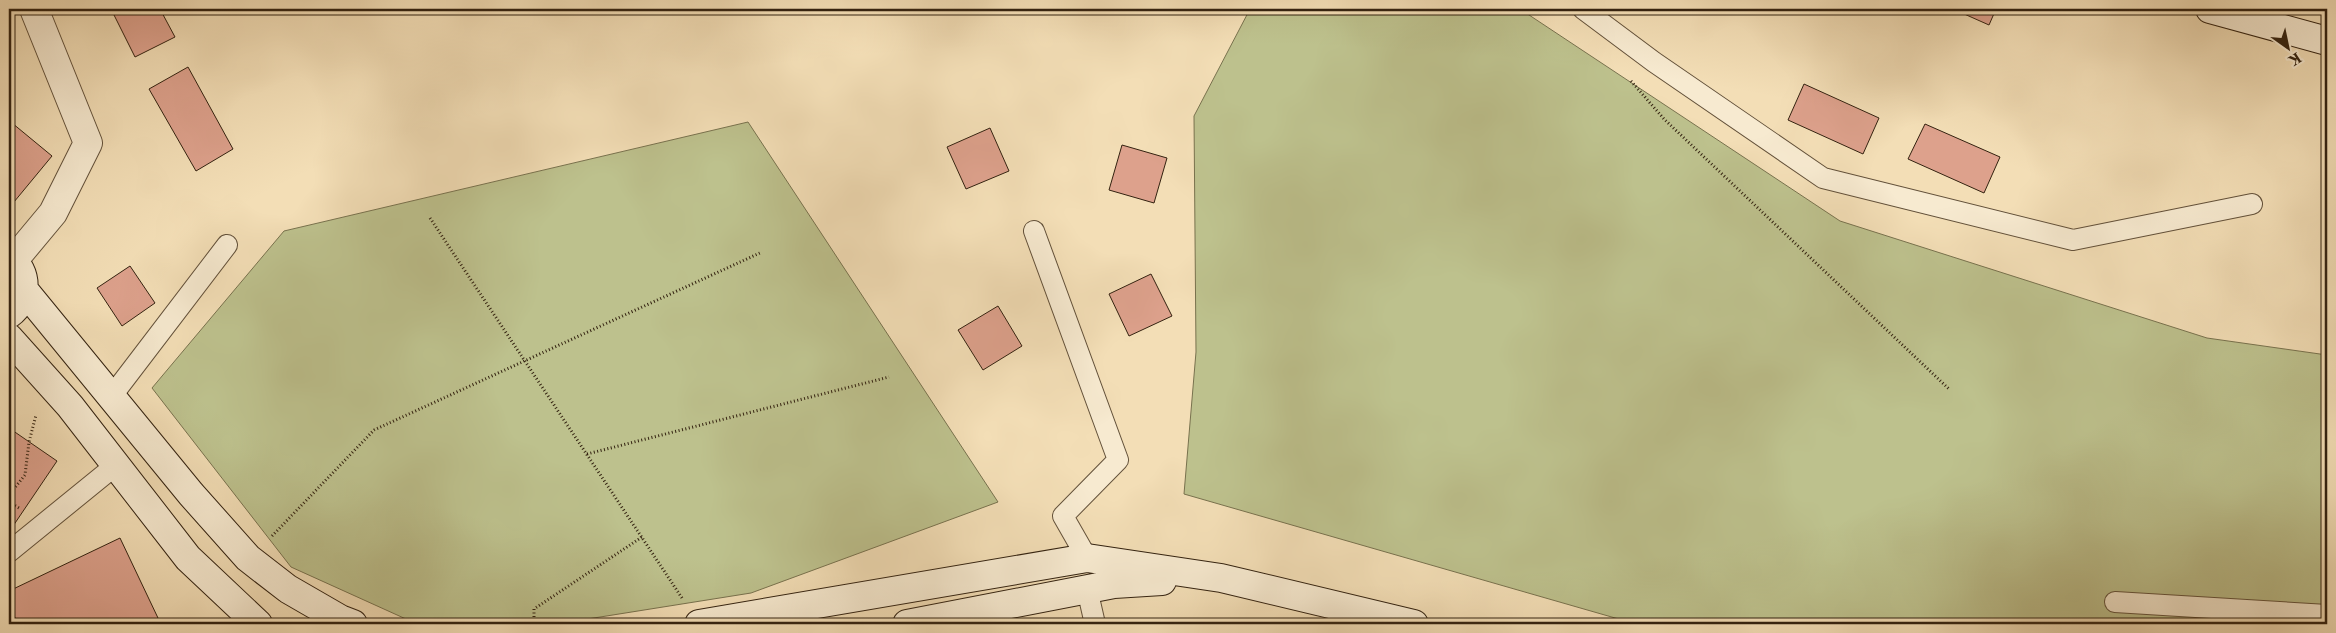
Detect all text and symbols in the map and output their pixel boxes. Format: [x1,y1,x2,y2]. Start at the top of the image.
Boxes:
north arrow [2264,22,2314,72]
text: K [2285,48,2305,70]

